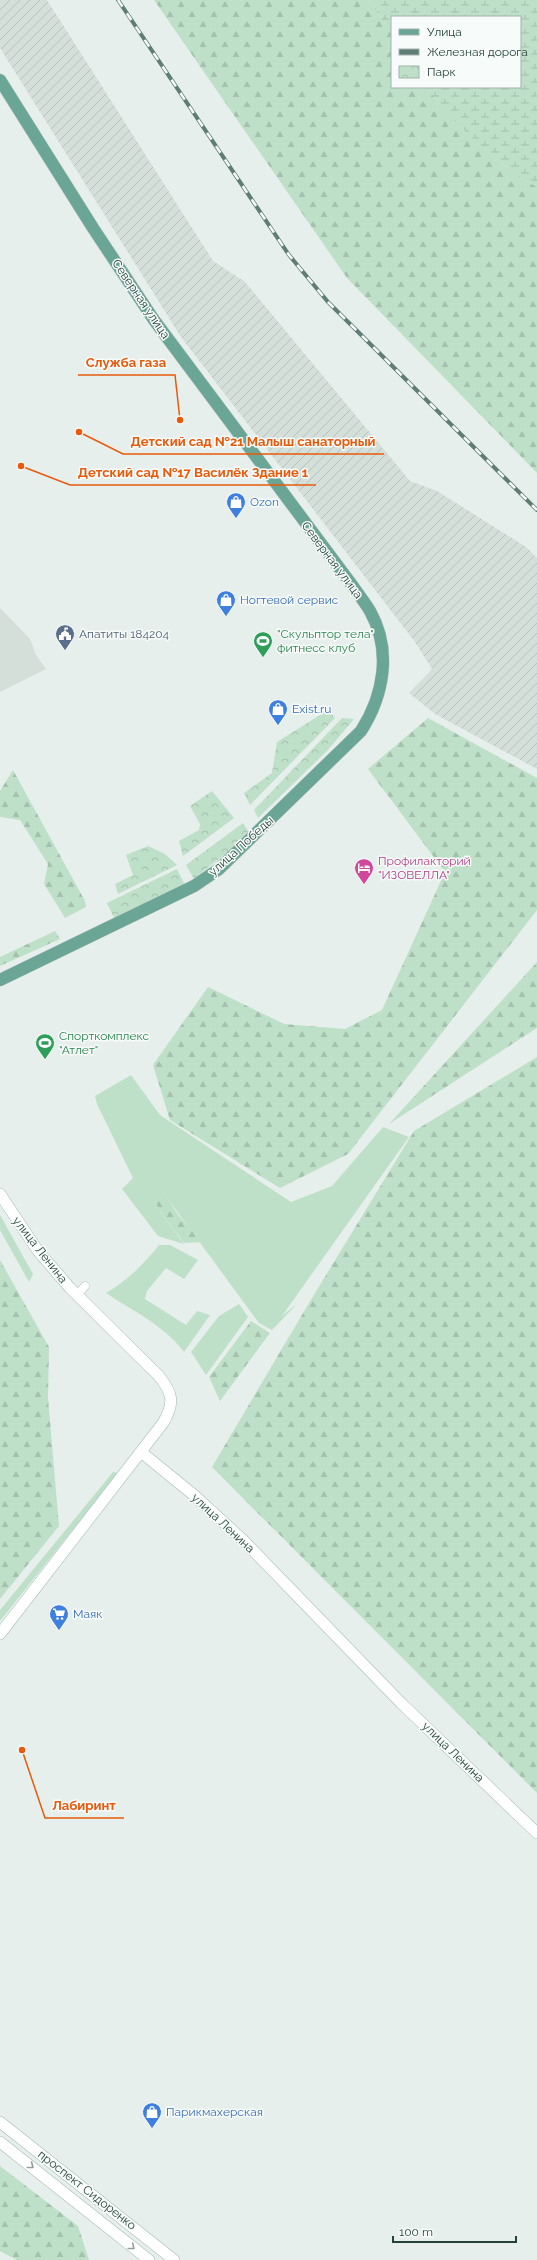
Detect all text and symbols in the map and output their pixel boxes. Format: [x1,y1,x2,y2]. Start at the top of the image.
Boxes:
legend [391,16,521,88]
text: Улица [427,25,462,39]
text: Железная дорога [427,45,528,59]
text: Парк [427,65,456,79]
street label: Северная улица [109,257,173,341]
callout: Служба газа [78,350,175,375]
text: Служба газа [86,355,167,370]
callout: Детский сад №21 Малыш санаторный [123,429,384,454]
text: Детский сад №21 Малыш санаторный [130,434,376,449]
callout: Детский сад №17 Василёк Здание 1 [70,460,316,485]
text: Детский сад №17 Василёк Здание 1 [78,465,309,480]
shop icon: Ozon [225,491,247,519]
place label: Ozon [250,495,279,509]
street label: Северная улица [299,519,365,601]
shop icon: Ногтевой сервис [215,589,237,617]
place label: Ногтевой сервис [240,593,339,607]
public building icon: Апатиты 184204 [54,623,76,651]
place label: Апатиты 184204 [79,627,170,641]
place label: "Скульптор тела" фитнесс клуб [277,627,374,655]
sports icon: "Скульптор тела" фитнесс клуб [252,630,274,658]
shop icon: Exist.ru [267,698,289,726]
place label: Exist.ru [292,702,331,716]
street label: улица Победы [206,813,276,879]
place label: Профилакторий "ИЗОВЕЛЛА" [378,854,471,882]
hotel icon: Профилакторий "ИЗОВЕЛЛА" [353,857,375,885]
place label: Спорткомплекс "Атлет" [59,1029,149,1057]
sports icon: Спорткомплекс "Атлет" [34,1032,56,1060]
street label: улица Ленина [10,1214,70,1286]
street label: улица Ленина [189,1490,257,1556]
supermarket icon: Маяк [48,1603,70,1631]
place label: Маяк [73,1607,102,1621]
street label: улица Ленина [419,1719,487,1785]
callout: Лабиринт [45,1793,124,1818]
text: Лабиринт [52,1798,116,1813]
shop icon: Парикмахерская [141,2101,163,2129]
place label: Парикмахерская [166,2105,263,2119]
street label: проспект Сидоренко [35,2147,139,2233]
one-way arrow [26,2161,33,2168]
scale bar [393,2218,516,2244]
text: 100 m [399,2225,433,2239]
one-way arrow [128,2242,135,2249]

